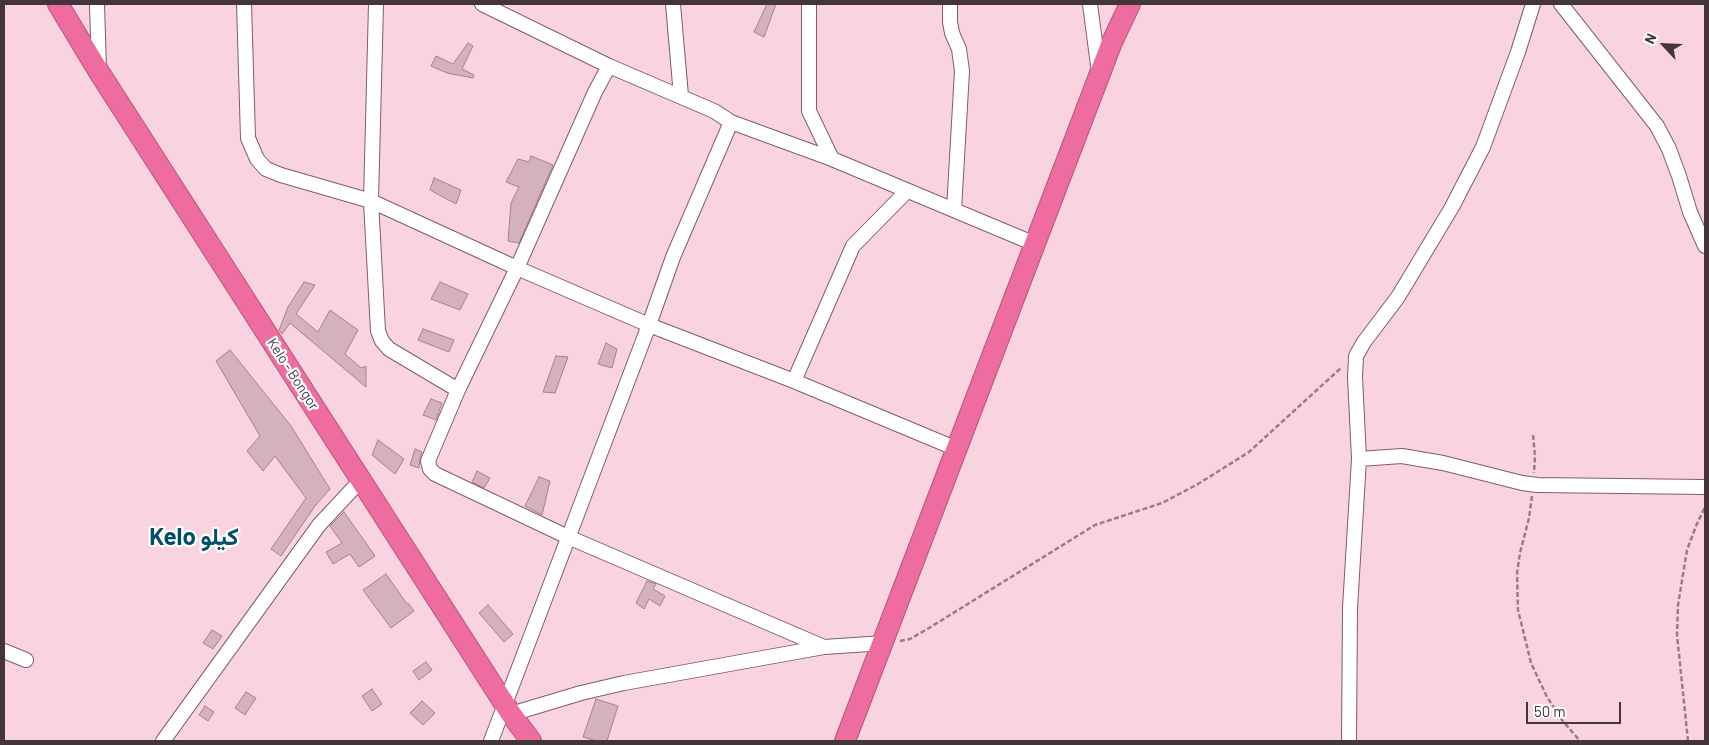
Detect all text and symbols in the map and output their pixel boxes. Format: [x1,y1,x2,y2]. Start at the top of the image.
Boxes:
north arrow [1639,20,1689,70]
text: N [1640,31,1660,46]
street label: Kelo - Bongor [264,335,322,413]
district label: Kelo كيلو [149,523,239,551]
scale bar [1529,692,1624,724]
text: 50 m [1534,702,1566,720]

